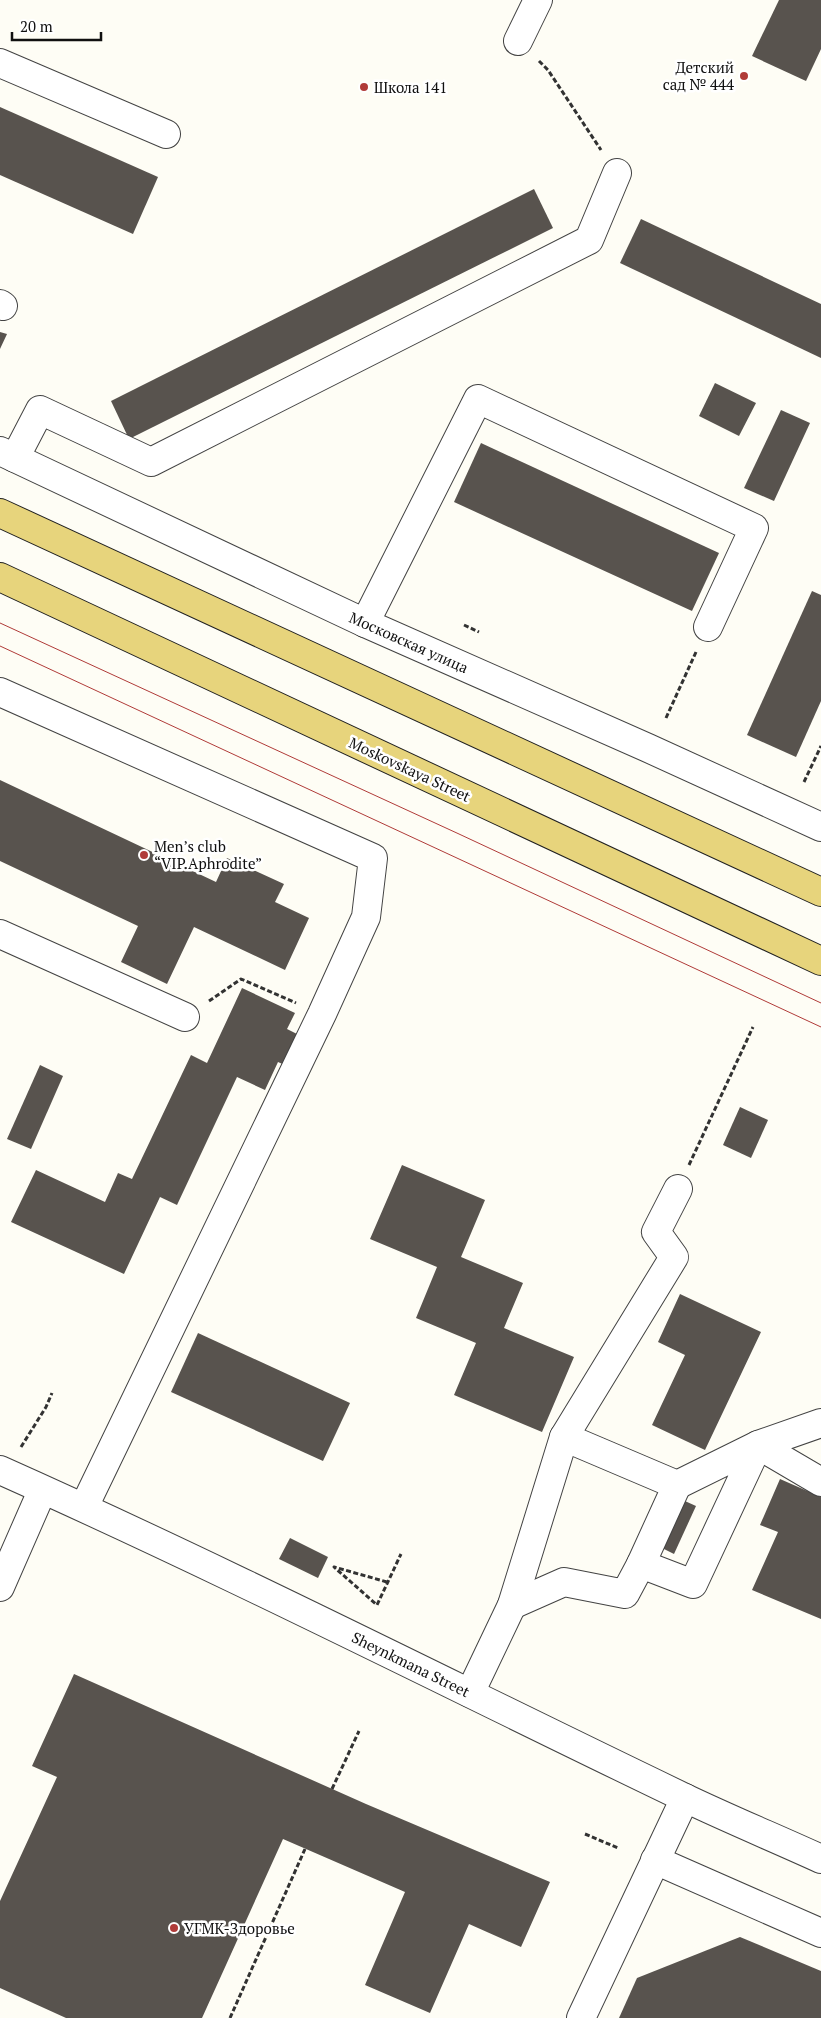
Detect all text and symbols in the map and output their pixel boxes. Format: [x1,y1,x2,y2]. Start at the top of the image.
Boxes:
scale bar [12,10,101,42]
text: 20 m [20,16,53,36]
place label: Детский сад № 444 [663,57,734,94]
marker: Детский сад № 444 [738,70,750,82]
place label: Школа 141 [374,77,447,97]
marker: Школа 141 [358,81,370,93]
street label: Московская улица [346,607,472,677]
street label: Moskovskaya Street [346,732,474,806]
place label: Men’s club “VIP.Aphrodite” [154,836,262,873]
marker: Men’s club “VIP.Aphrodite” [138,849,150,861]
street label: Sheynkmana Street [349,1627,474,1701]
place label: УГМК-Здоровье [184,1918,295,1938]
marker: УГМК-Здоровье [168,1922,180,1934]

